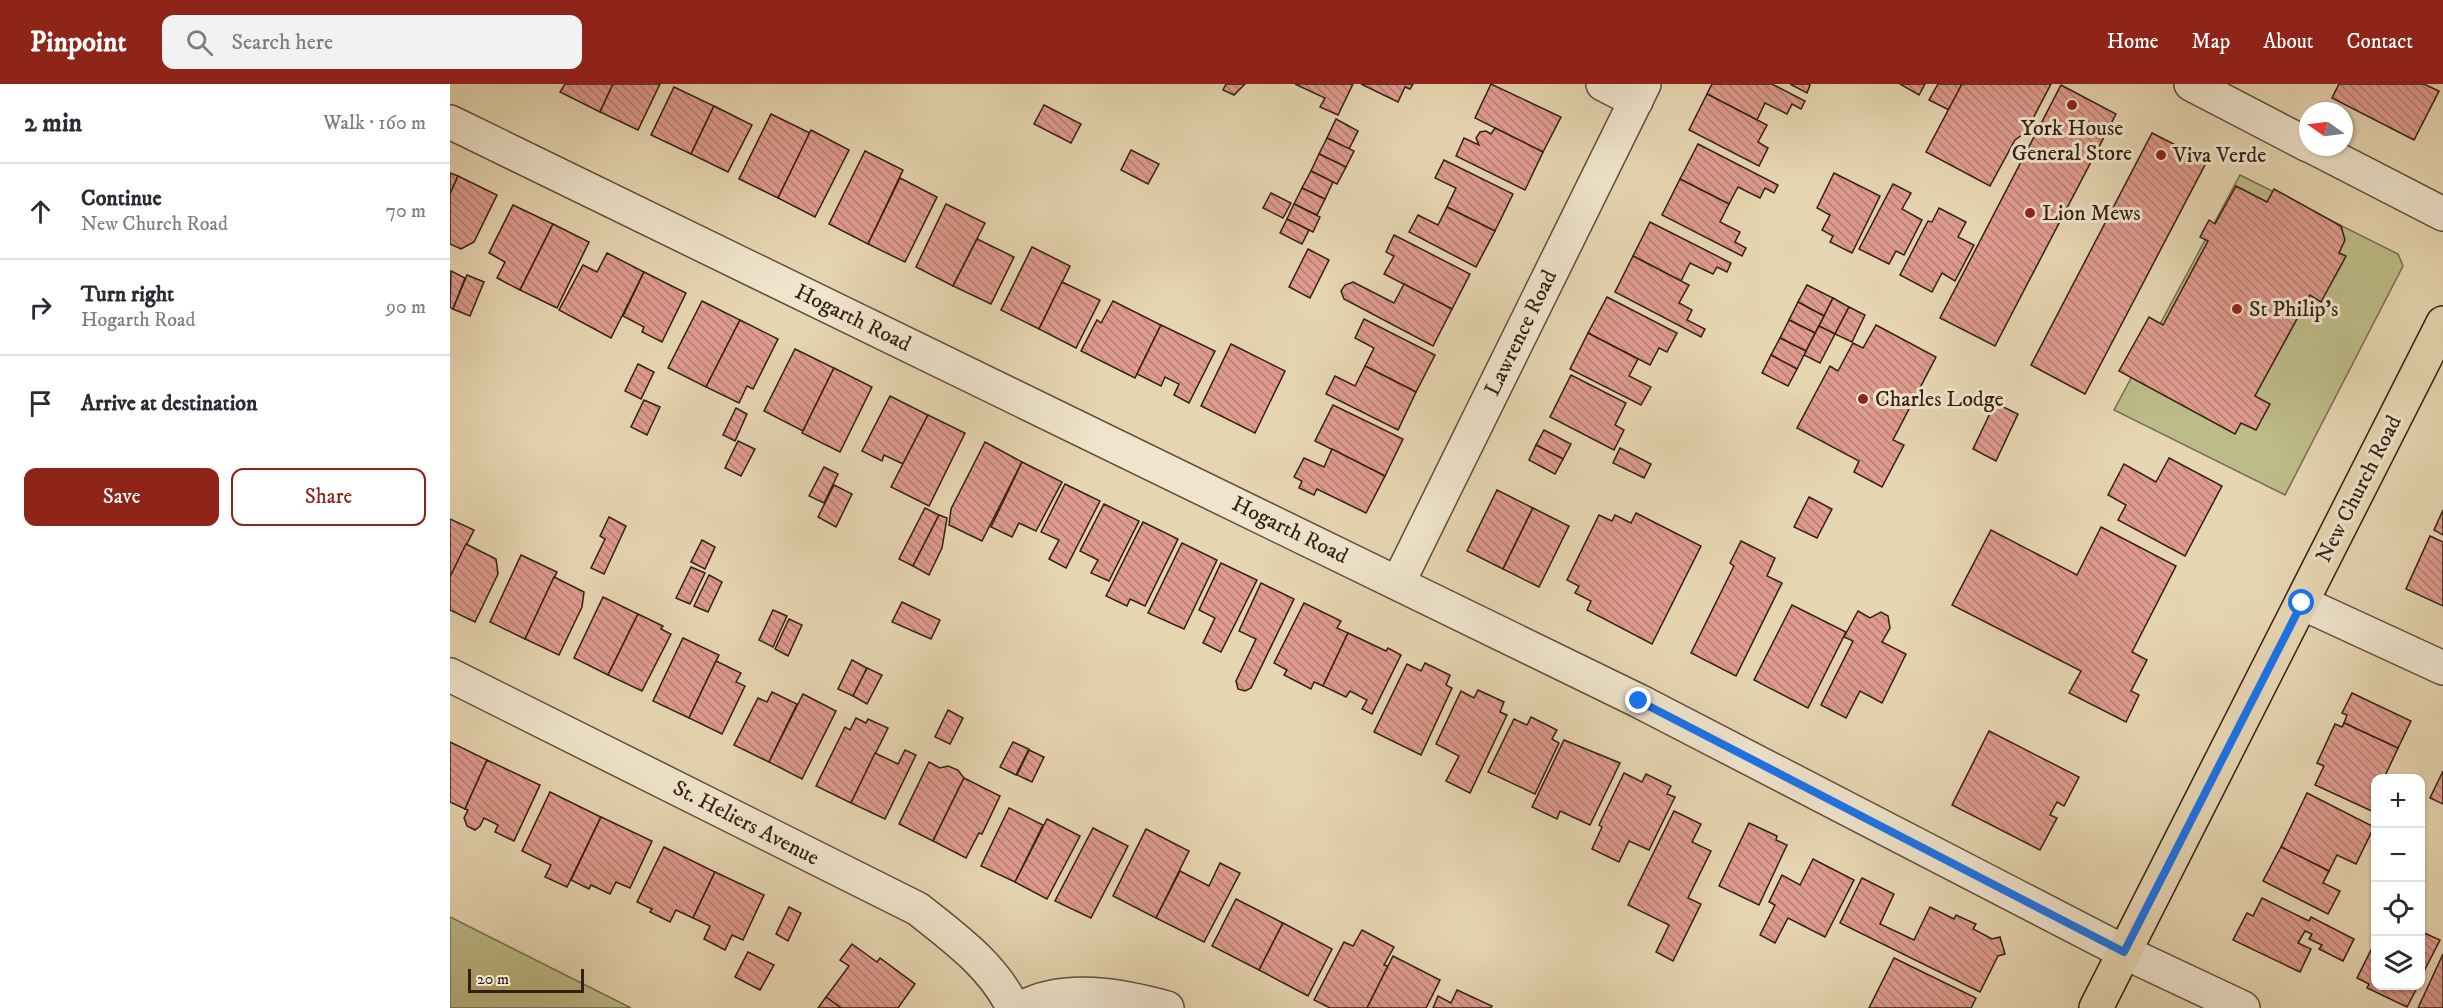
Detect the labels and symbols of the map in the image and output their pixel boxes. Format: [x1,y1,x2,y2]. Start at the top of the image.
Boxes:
marker: York House General Store [2065,98,2079,112]
north arrow [2299,102,2353,156]
place label: York House General Store [2012,115,2132,167]
place label: Viva Verde [2172,142,2266,169]
marker: Viva Verde [2154,148,2168,162]
place label: Lion Mews [2042,200,2141,227]
marker: Lion Mews [2023,206,2037,220]
street label: Lawrence Road [1479,266,1563,400]
street label: Hogarth Road [790,278,916,358]
place label: St Philip's [2249,296,2338,323]
marker: St Philip's [2230,302,2244,316]
place label: Charles Lodge [1875,386,2004,413]
marker: Charles Lodge [1856,392,1870,406]
street label: New Church Road [2310,411,2408,567]
street label: Hogarth Road [1227,490,1353,570]
route start [2288,589,2314,615]
route end [1625,687,1651,713]
street label: St. Heliers Avenue [668,774,824,872]
scale bar [468,966,584,994]

